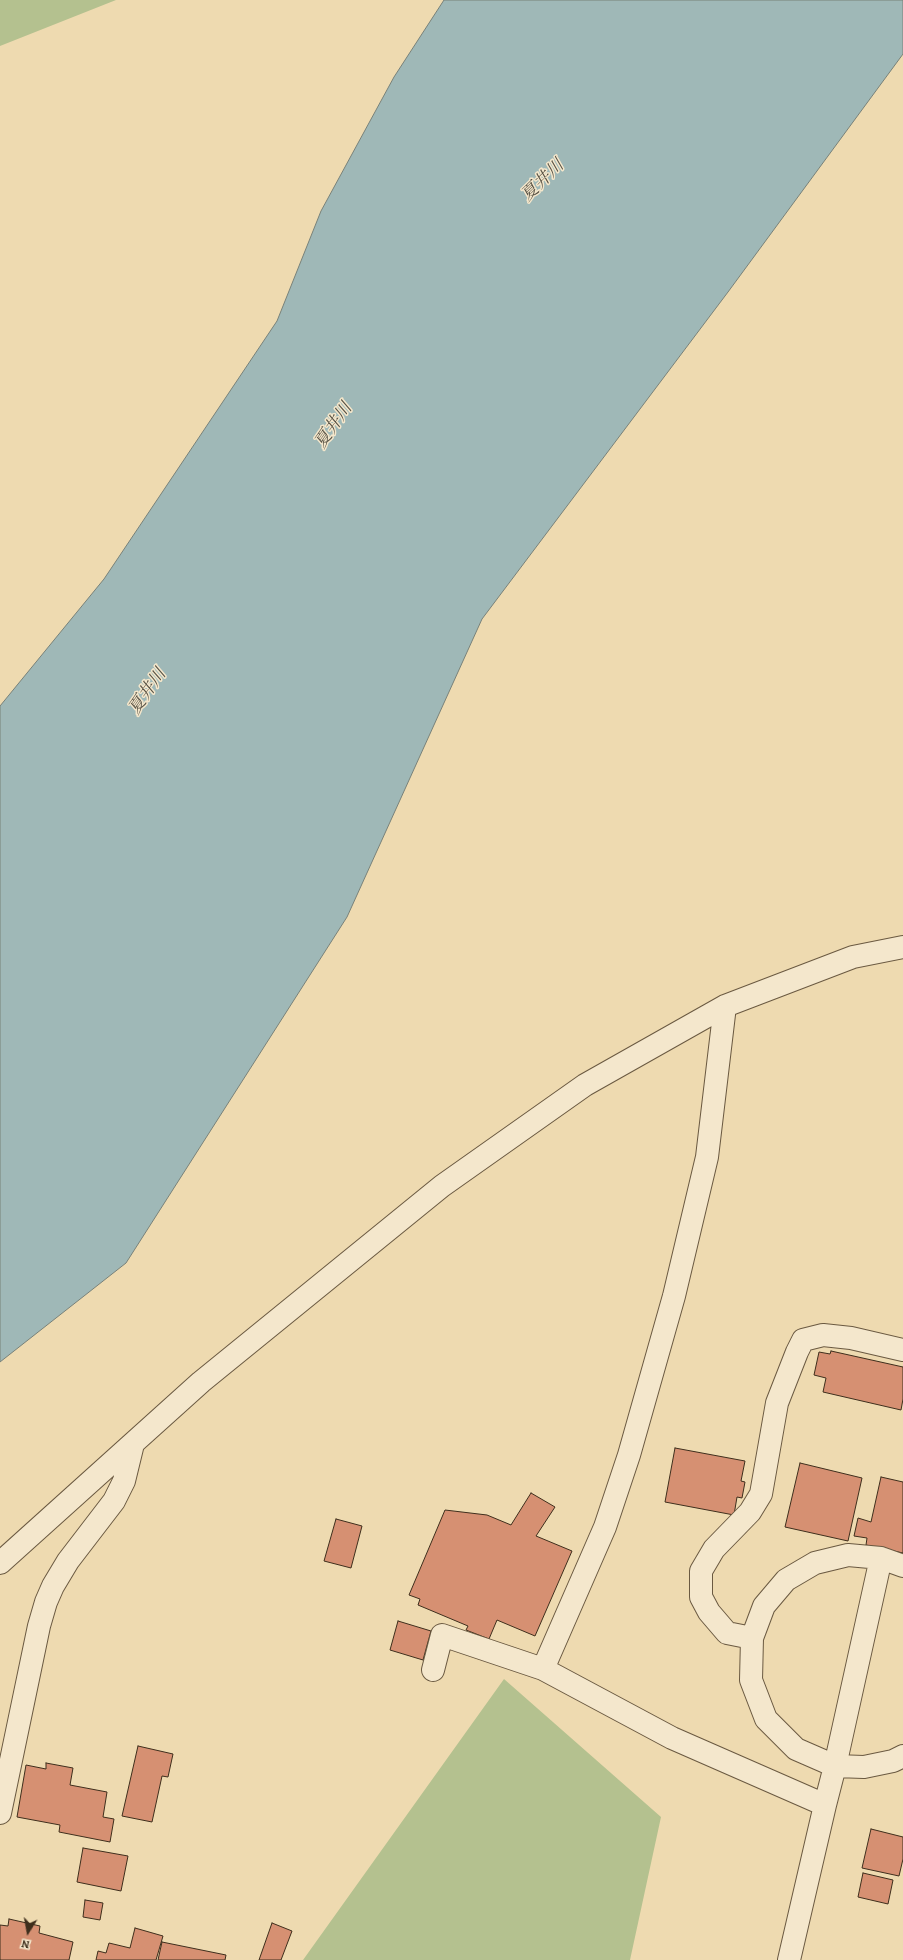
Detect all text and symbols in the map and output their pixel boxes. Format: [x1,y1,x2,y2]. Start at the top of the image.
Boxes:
water label: 夏井川 [518,156,568,206]
water label: 夏井川 [311,399,357,453]
water label: 夏井川 [125,665,171,719]
north arrow [8,1912,48,1952]
text: N [20,1936,31,1952]

